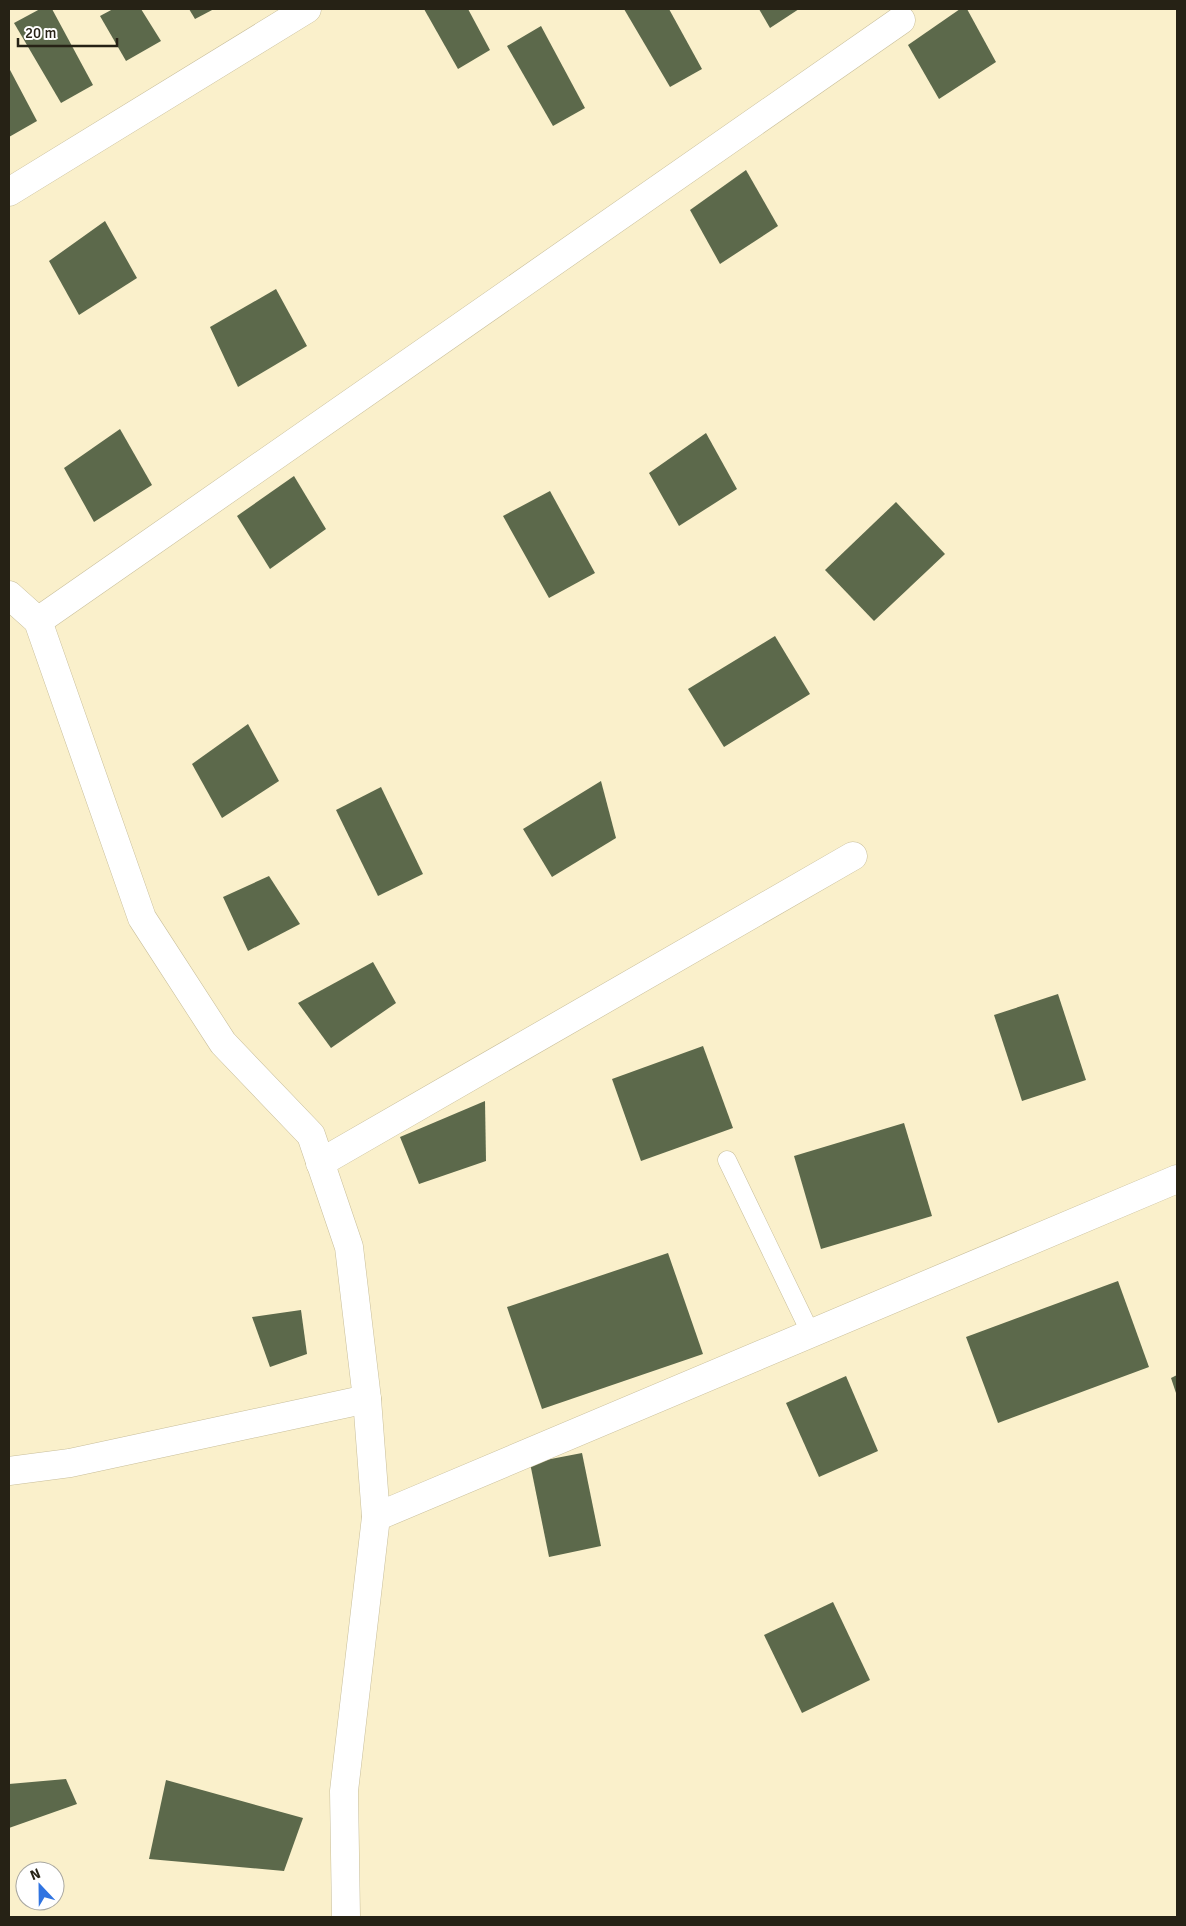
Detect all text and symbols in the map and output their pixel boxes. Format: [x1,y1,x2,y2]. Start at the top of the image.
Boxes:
scale bar [18,15,116,47]
text: 20 m [25,24,56,42]
north arrow [15,1861,65,1911]
text: N [28,1865,43,1884]

